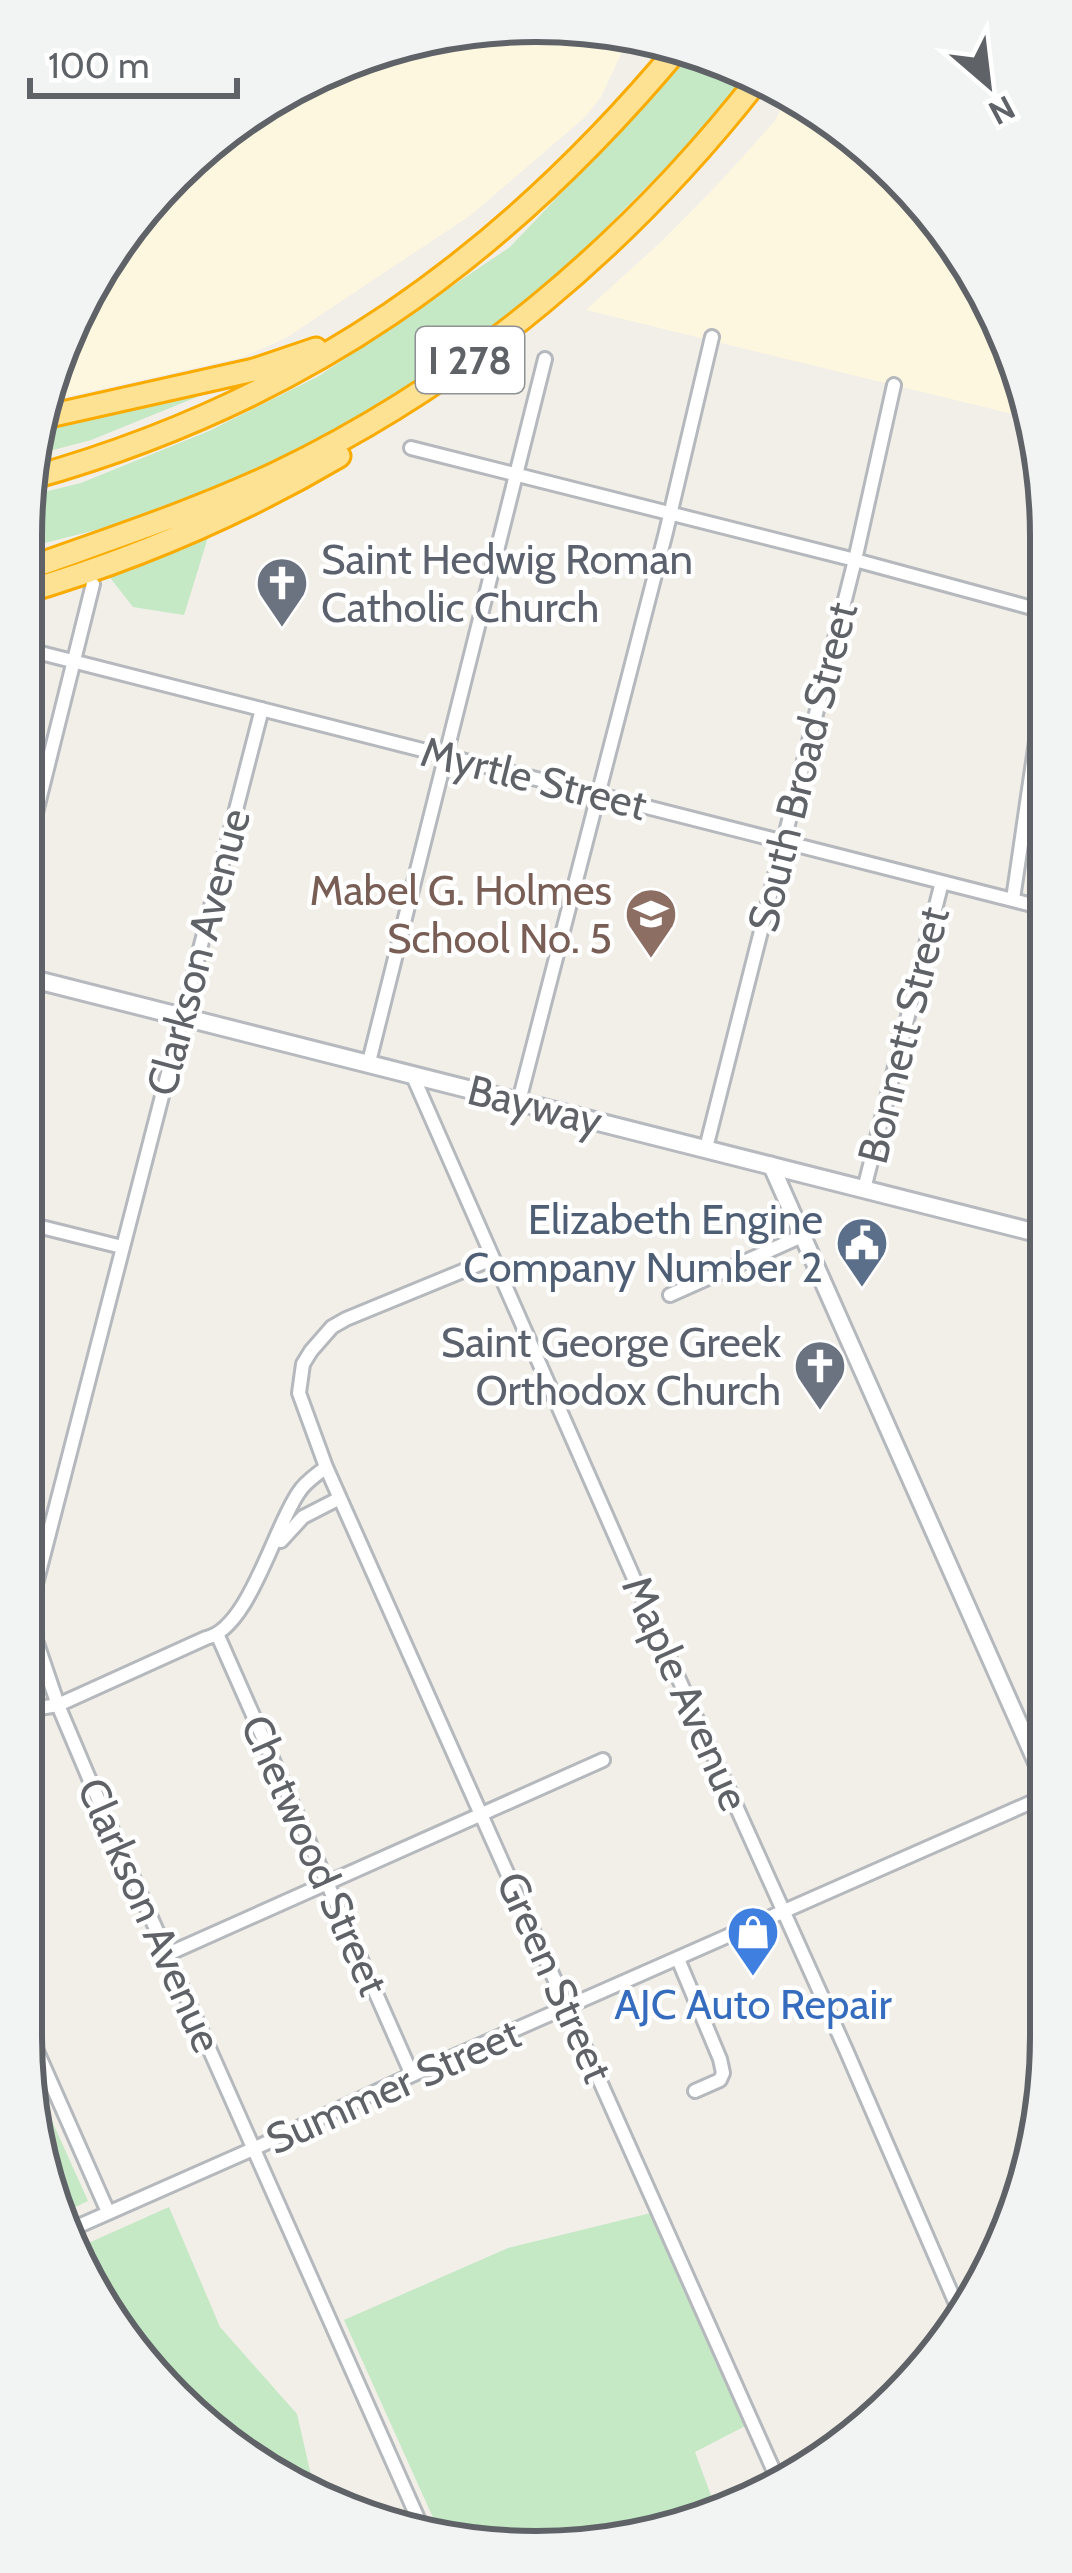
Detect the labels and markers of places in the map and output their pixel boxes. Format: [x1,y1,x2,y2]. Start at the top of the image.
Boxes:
place label: Saint Hedwig Roman Catholic Church [321,533,693,633]
church icon: Saint Hedwig Roman Catholic Church [254,555,310,629]
place label: Mabel G. Holmes School No. 5 [310,864,612,964]
school or university icon: Mabel G. Holmes School No. 5 [623,886,679,960]
place label: Elizabeth Engine Company Number 2 [463,1193,823,1293]
public building icon: Elizabeth Engine Company Number 2 [834,1215,890,1289]
place label: Saint George Greek Orthodox Church [441,1316,781,1416]
church icon: Saint George Greek Orthodox Church [792,1338,848,1412]
shop icon: AJC Auto Repair [725,1904,781,1978]
place label: AJC Auto Repair [614,1978,893,2030]

